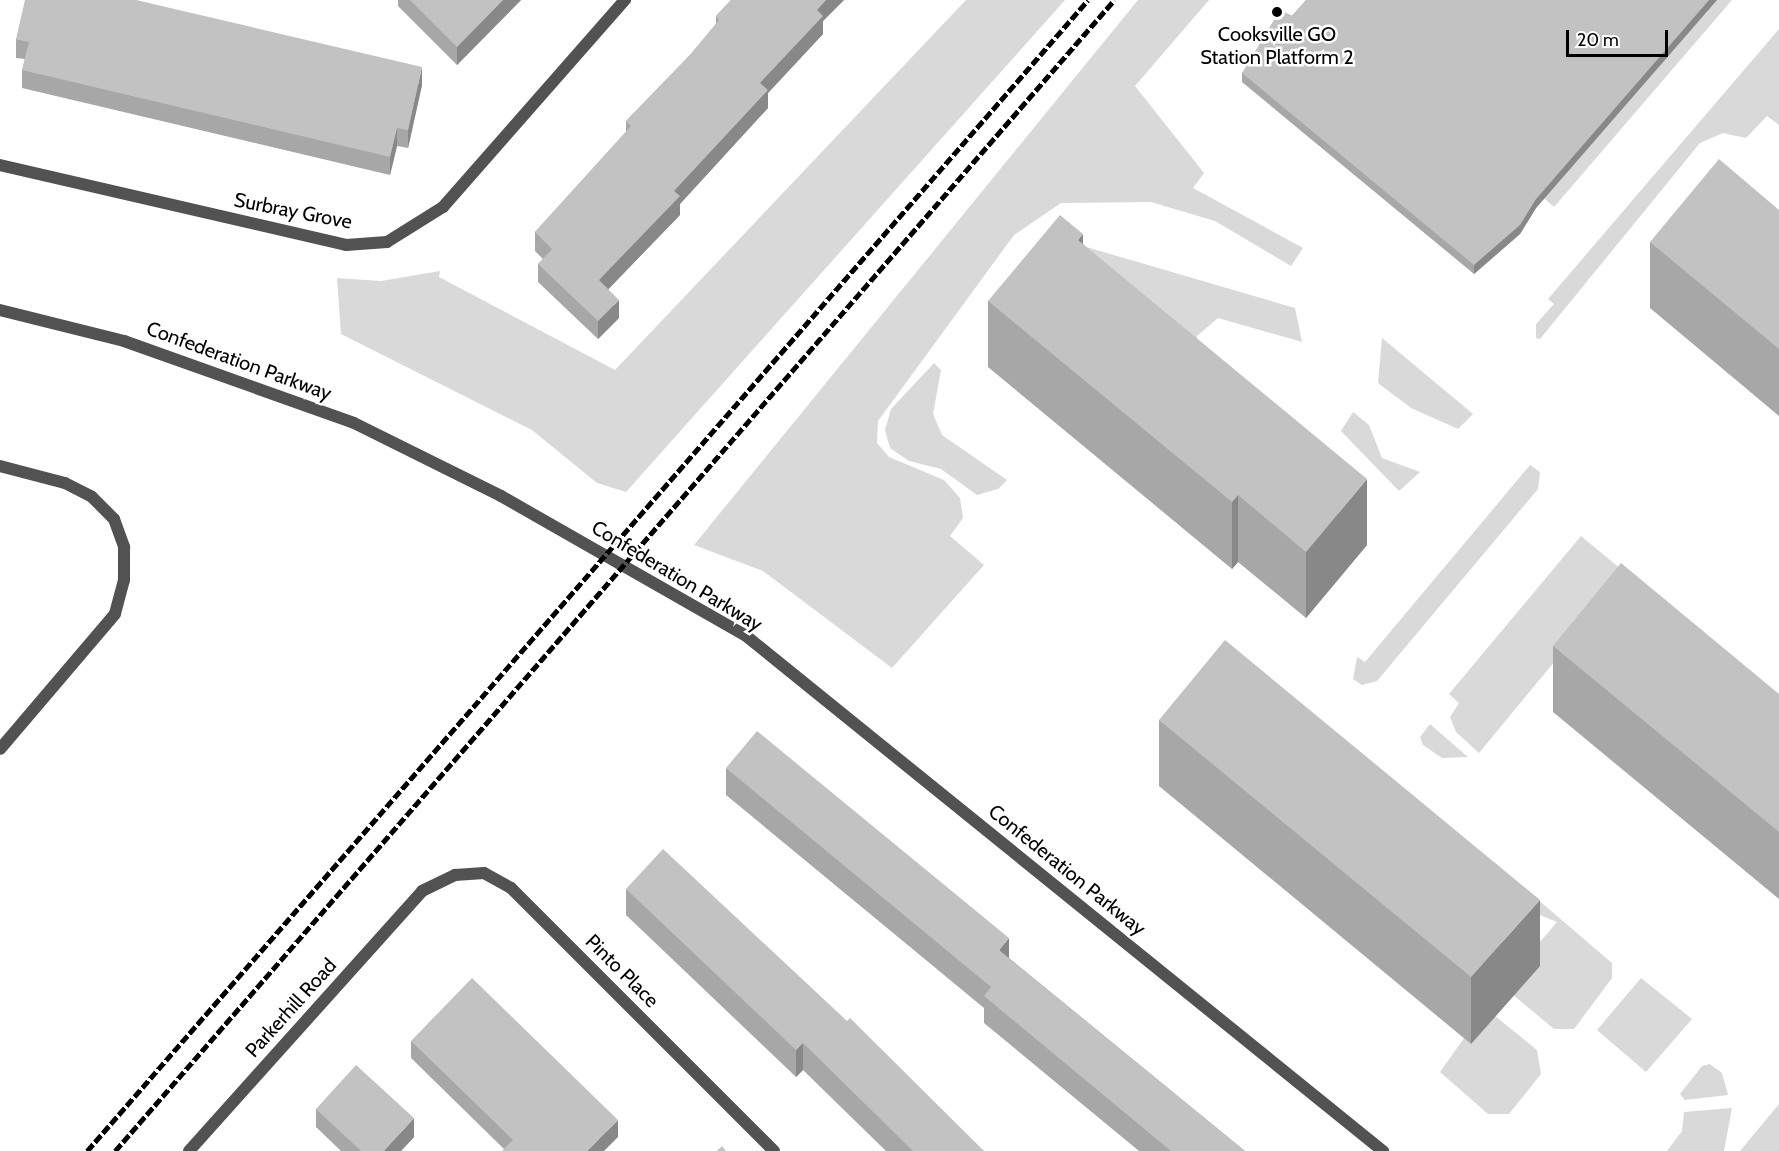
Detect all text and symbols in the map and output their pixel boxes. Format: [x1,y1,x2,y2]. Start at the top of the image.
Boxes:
marker: Cooksville GO Station Platform 2 [1270,5,1284,19]
scale bar [1569,18,1671,56]
place label: Cooksville GO Station Platform 2 [1200,22,1354,69]
text: 20 m [1577,29,1619,51]
street label: Surbray Grove [232,188,354,234]
street label: Confederation Parkway [143,316,335,406]
street label: Confederation Parkway [587,515,767,637]
street label: Confederation Parkway [984,799,1150,941]
street label: Pinto Place [580,929,664,1013]
street label: Parkerhill Road [240,954,342,1062]

